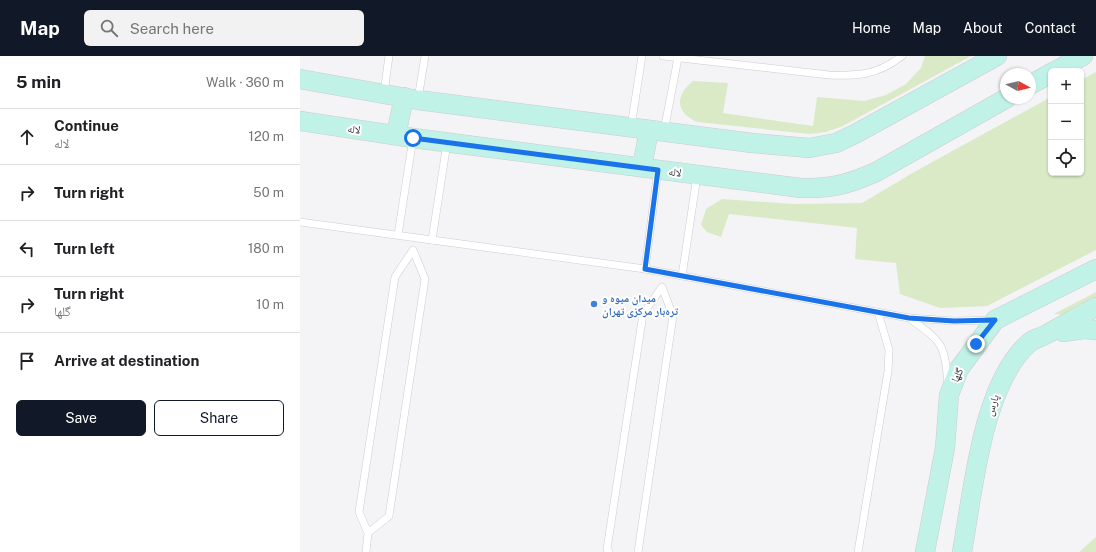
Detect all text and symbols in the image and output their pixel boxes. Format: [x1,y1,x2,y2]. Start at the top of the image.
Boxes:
search box [84,10,364,46]
text: Map [20,17,60,39]
icon: search [98,17,120,39]
text: Search here [130,20,214,37]
text: Home [852,20,891,36]
text: Map [913,20,941,36]
text: About [963,20,1003,36]
text: Contact [1025,20,1076,36]
north arrow [1000,68,1036,104]
map controls [1048,68,1084,176]
button: + [1048,68,1084,104]
text: 5 min [16,72,61,92]
text: Walk · 360 m [206,75,284,90]
button: − [1048,104,1084,140]
text: Continue [54,117,119,134]
street label: لاله [347,122,362,136]
icon: ahead [16,126,38,148]
text: 120 m [249,129,284,144]
route start [404,129,422,147]
text: لاله [54,136,69,151]
button: locate [1048,140,1084,176]
street label: لاله [668,165,683,179]
icon: right [16,182,38,204]
text: Turn right [54,184,124,201]
text: 50 m [253,185,284,200]
icon: left [16,238,38,260]
text: Turn left [54,240,115,257]
text: 180 m [248,241,284,256]
text: Turn right [54,285,124,302]
place label: میدان میوه و تره‌بار مرکزی تهران [602,292,678,319]
icon: right [16,294,38,316]
text: 10 m [256,297,284,312]
marker: میدان میوه و تره‌بار مرکزی تهران [589,299,599,309]
text: گلها [54,304,71,319]
route end [967,335,985,353]
icon: arrive [16,350,38,372]
text: Arrive at destination [54,352,199,369]
street label: گلها [949,366,966,384]
street label: پارس [983,392,1002,418]
button: Save [16,400,146,436]
button: Share [154,400,284,436]

